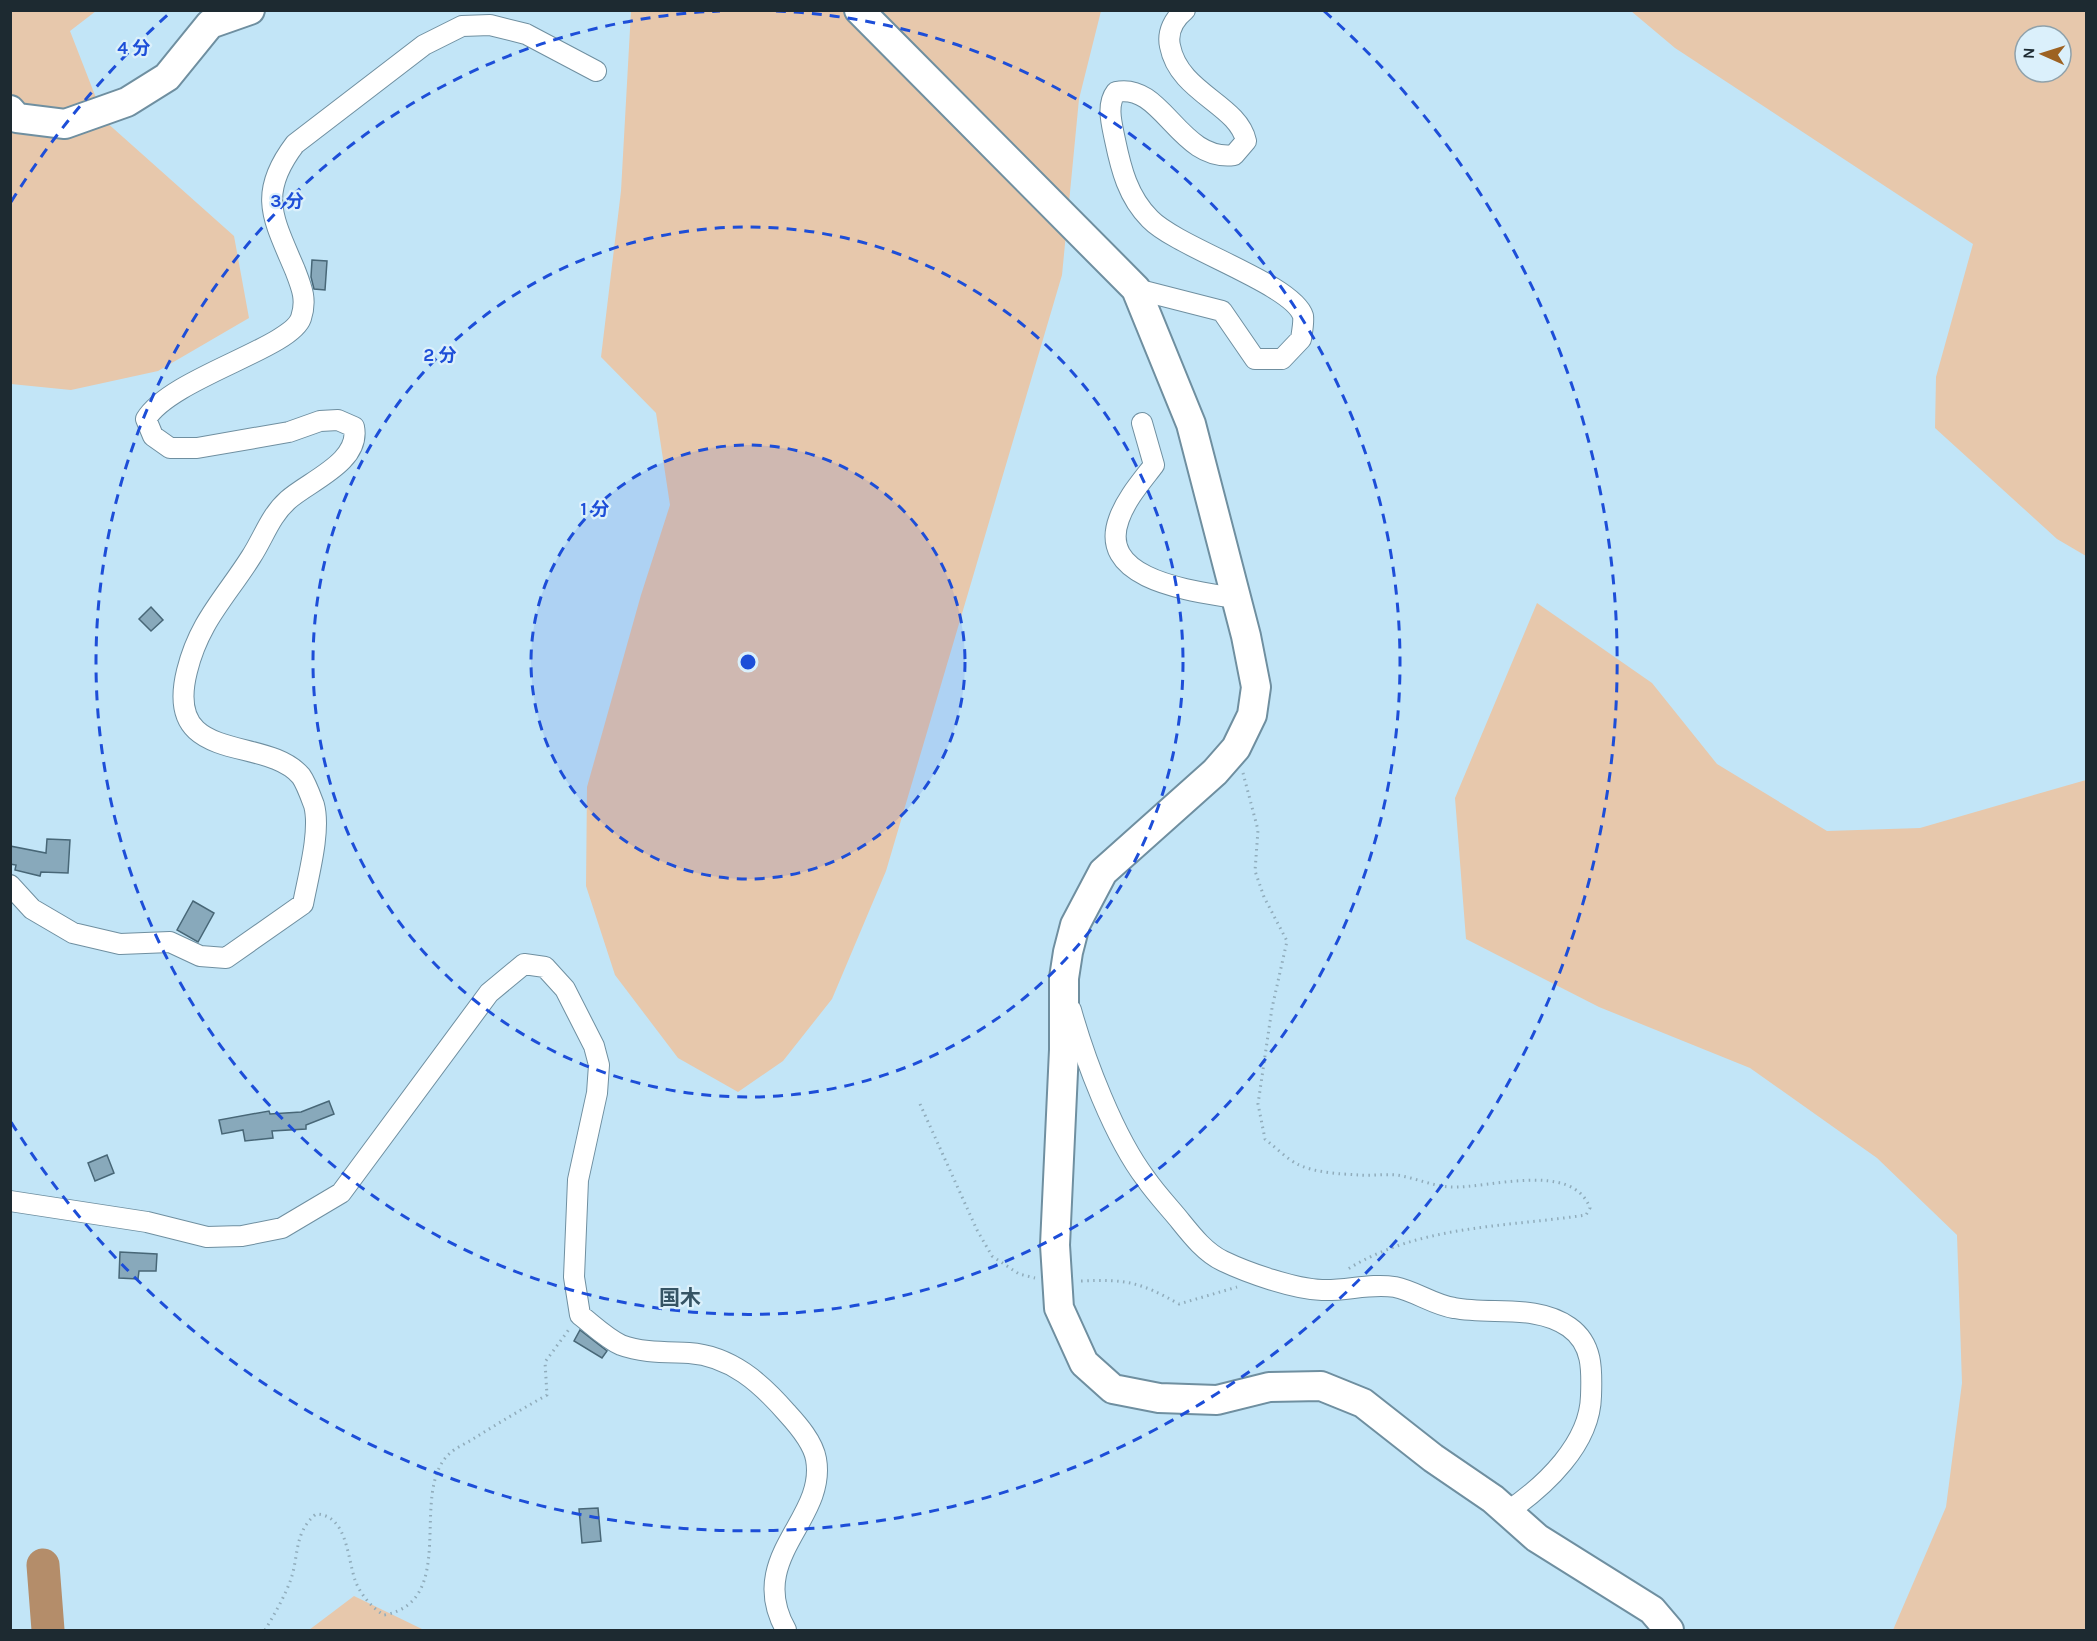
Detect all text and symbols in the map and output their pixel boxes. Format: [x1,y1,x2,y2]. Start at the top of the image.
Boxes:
north arrow [2013,24,2073,84]
text: 4 分 [117,37,151,59]
text: N [2019,47,2038,59]
text: 3 分 [270,190,304,212]
text: 2 分 [423,344,457,366]
text: 1 分 [581,498,609,520]
centre of rings [738,652,758,672]
district label: 国木 [659,1286,701,1310]

